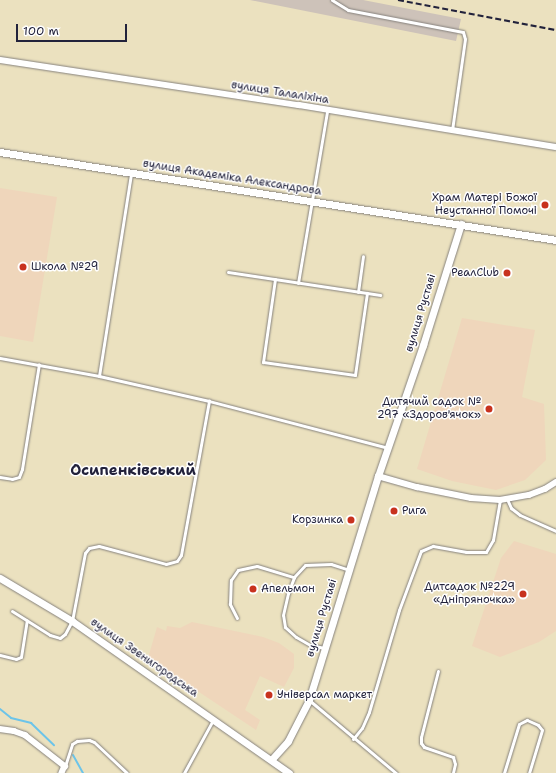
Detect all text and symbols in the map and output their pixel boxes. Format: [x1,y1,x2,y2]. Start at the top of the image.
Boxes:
scale bar [18,16,129,42]
text: 100 m [23,23,59,39]
street label: вулиця Талаліхіна [230,79,330,107]
street label: вулиця Академіка Александрова [142,157,322,199]
place label: Храм Матері Божої Неустанної Помочі [432,192,537,218]
marker: Храм Матері Божої Неустанної Помочі [540,200,550,210]
place label: Школа №29 [31,260,98,274]
marker: Школа №29 [18,262,28,272]
place label: РеалClub [451,266,499,280]
marker: РеалClub [502,268,512,278]
street label: вулиця Руставі [403,272,439,354]
place label: Дитячий садок № 297 «Здоров'ячок» [377,396,481,422]
marker: Дитячий садок № 297 «Здоров'ячок» [484,404,494,414]
district label: Осипенківський [70,462,196,480]
place label: Рига [402,504,426,518]
marker: Рига [389,506,399,516]
place label: Корзинка [292,513,343,527]
marker: Корзинка [346,515,356,525]
street label: вулиця Руставі [304,577,340,659]
place label: Дитсадок №229 «Дніпряночка» [424,581,515,607]
place label: Апельмон [261,582,315,596]
marker: Апельмон [248,584,258,594]
marker: Дитсадок №229 «Дніпряночка» [518,589,528,599]
street label: вулиця Звенигородська [88,616,200,700]
place label: Універсал маркет [277,688,372,702]
marker: Універсал маркет [264,690,274,700]

